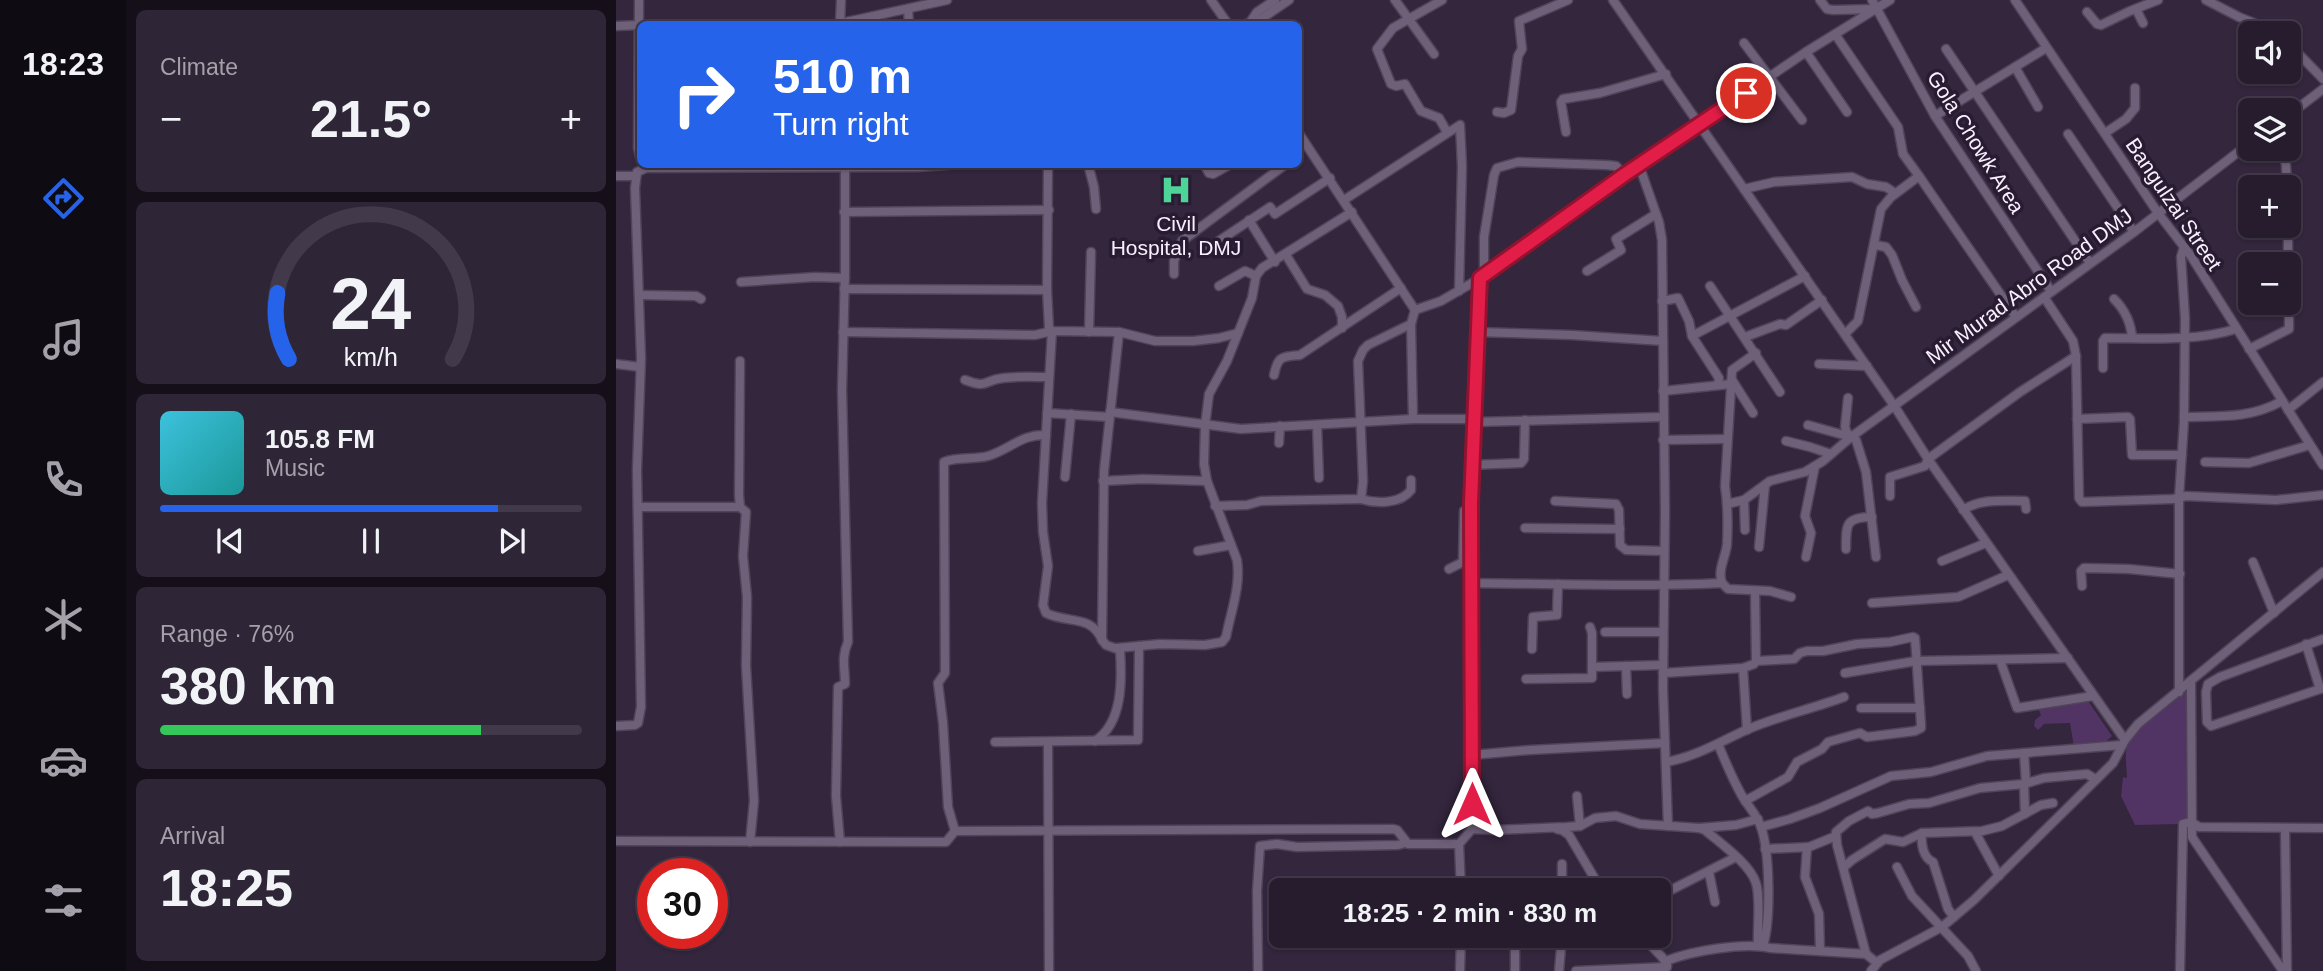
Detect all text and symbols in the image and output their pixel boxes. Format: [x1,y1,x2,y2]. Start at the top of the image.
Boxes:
map controls [2238,21,2301,315]
button: sound [2238,21,2301,84]
text: 18:23 [22,46,104,82]
icon: right [658,49,749,140]
text: 510 m [773,49,912,103]
text: Climate [160,54,238,80]
pin [1716,63,1776,123]
street label: Gola Chowk Area [1923,67,2029,218]
icon: arrive [1727,74,1765,112]
text: 21.5° [310,90,432,148]
text: − [160,98,182,140]
text: + [560,98,582,140]
button: layers [2238,98,2301,161]
text: Turn right [773,106,909,142]
street label: Bangulzai Street [2121,134,2227,274]
hospital icon: Civil Hospital, DMJ [1159,173,1193,207]
icon: directions [39,174,88,223]
button: + [2238,175,2301,238]
street label: Mir Murad Abro Road DMJ [1922,204,2136,368]
place label: Civil Hospital, DMJ [1111,212,1241,259]
button: − [2238,252,2301,315]
text: 24 [331,264,412,345]
icon: music [39,315,88,364]
text: km/h [344,343,398,371]
text: 105.8 FM [265,424,375,454]
icon: phone [39,455,88,504]
text: Music [265,455,325,481]
icon: previous [211,522,249,560]
icon: pause [352,522,390,560]
icon: next [493,522,531,560]
icon: climate [39,595,88,644]
text: Range · 76% [160,621,294,647]
text: 380 km [160,657,336,715]
icon: car [39,736,88,785]
position arrow [1435,767,1509,841]
text: Arrival [160,823,225,849]
speed limit sign: 30 [637,858,728,949]
text: 18:25 [160,859,293,917]
icon: filters [39,876,88,925]
text: 18:25 · 2 min · 830 m [1343,898,1597,928]

